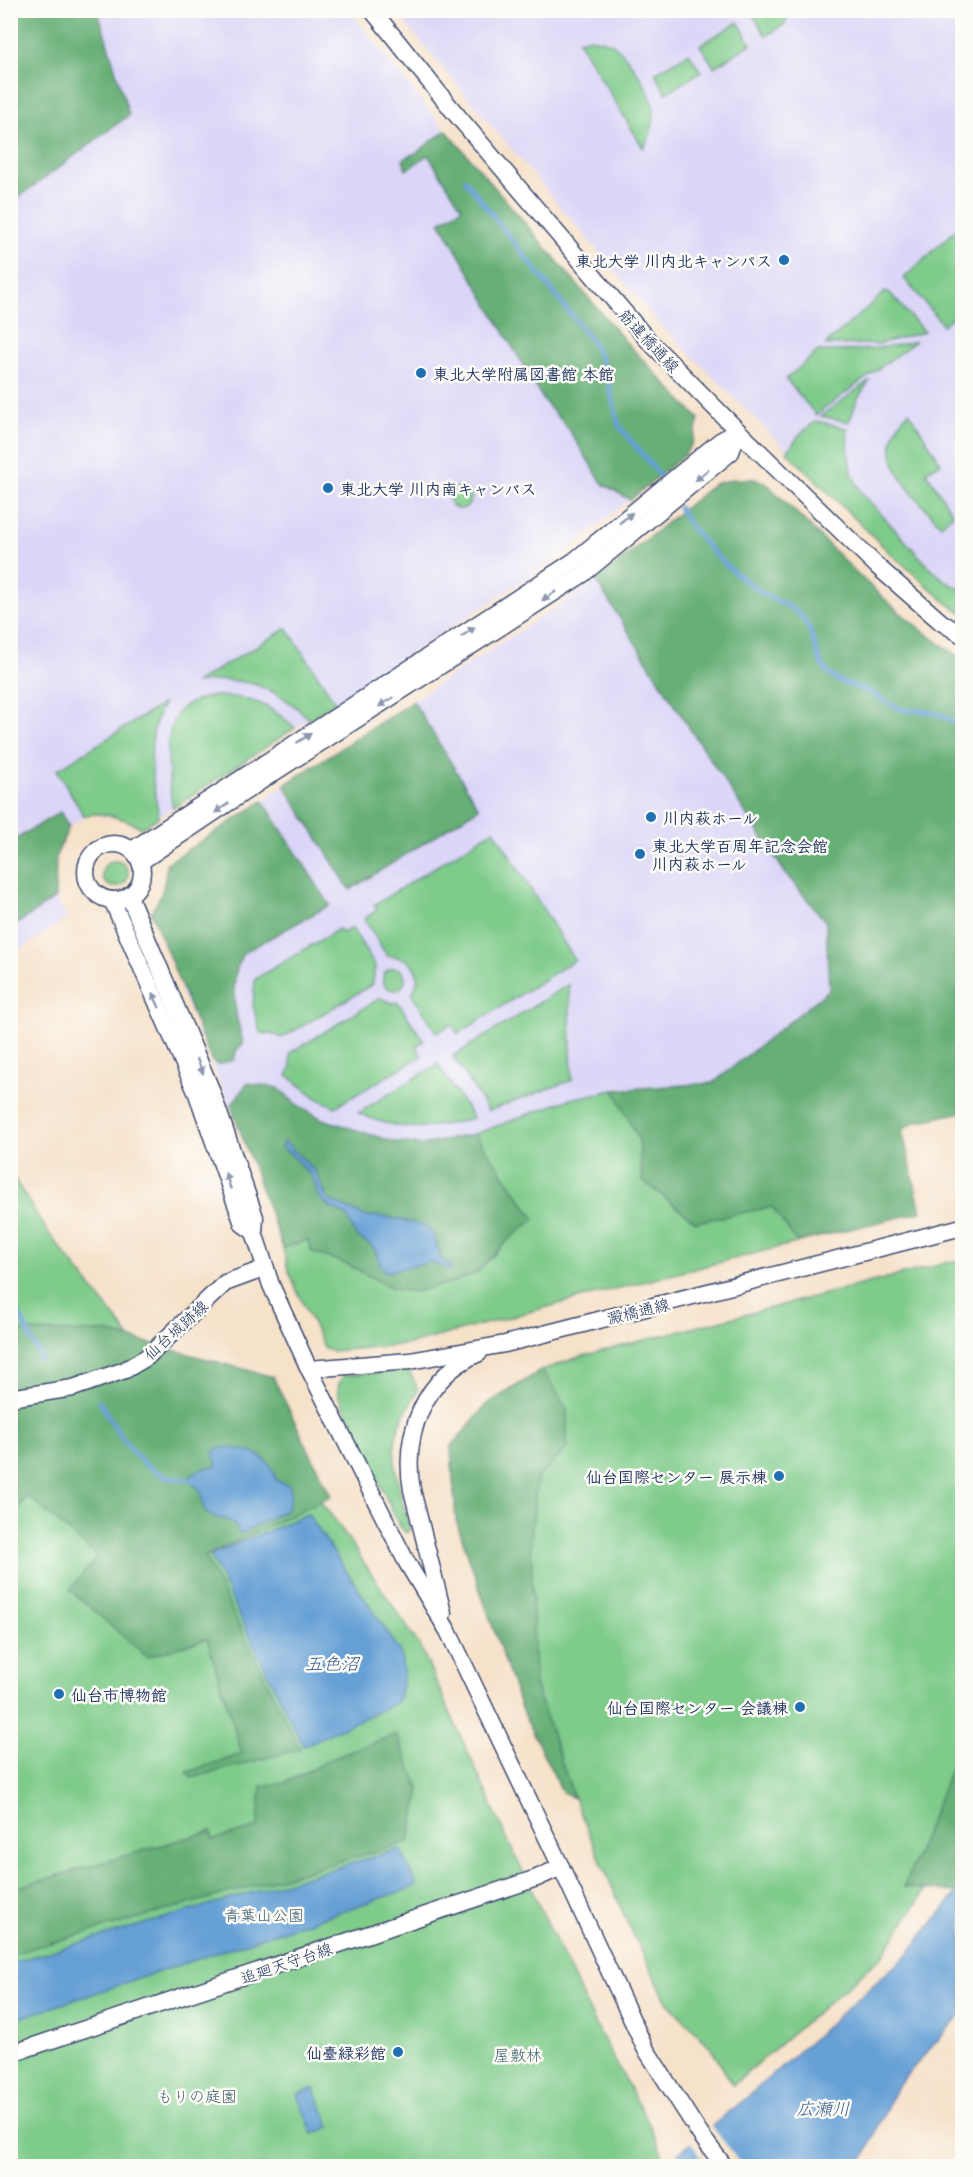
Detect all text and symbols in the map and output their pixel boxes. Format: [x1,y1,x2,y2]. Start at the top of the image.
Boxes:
place label: 東北大学 川内北キャンパス [576,248,772,272]
marker: 東北大学 川内北キャンパス [777,253,791,267]
street label: 筋違橋通線 [614,303,686,377]
place label: 東北大学附属図書館 本館 [433,361,614,385]
marker: 東北大学附属図書館 本館 [414,366,428,380]
one-way arrow [694,469,710,482]
place label: 東北大学 川内南キャンパス [340,476,537,500]
marker: 東北大学 川内南キャンパス [321,481,335,495]
one-way arrow [618,512,634,525]
one-way arrow [542,590,558,602]
one-way arrow [459,626,475,638]
one-way arrow [378,697,394,708]
one-way arrow [296,733,313,744]
one-way arrow [214,802,230,813]
place label: 川内萩ホール [663,805,758,829]
marker: 川内萩ホール [644,810,658,824]
place label: 東北大学百周年記念会館 川内萩ホール [652,833,828,875]
marker: 東北大学百周年記念会館 川内萩ホール [633,847,647,861]
one-way arrow [151,991,161,1009]
one-way arrow [196,1057,206,1075]
one-way arrow [223,1172,233,1190]
street label: 澱橋通線 [604,1291,672,1329]
street label: 仙台城跡線 [137,1293,213,1365]
place label: 仙台国際センター 展示棟 [586,1464,768,1488]
marker: 仙台国際センター 展示棟 [772,1469,786,1483]
water label: 五色沼 [305,1649,361,1676]
place label: 仙台市博物館 [71,1682,167,1706]
marker: 仙台市博物館 [52,1687,66,1701]
place label: 仙台国際センター 会議棟 [607,1695,789,1719]
marker: 仙台国際センター 会議棟 [793,1700,807,1714]
park label: 青葉山公園 [224,1902,304,1926]
street label: 追廻天守台線 [237,1935,335,1989]
place label: 仙臺緑彩館 [306,2040,386,2064]
park label: 屋敷林 [494,2042,542,2066]
marker: 仙臺緑彩館 [391,2045,405,2059]
park label: もりの庭園 [157,2083,237,2107]
water label: 広瀬川 [796,2094,850,2121]

